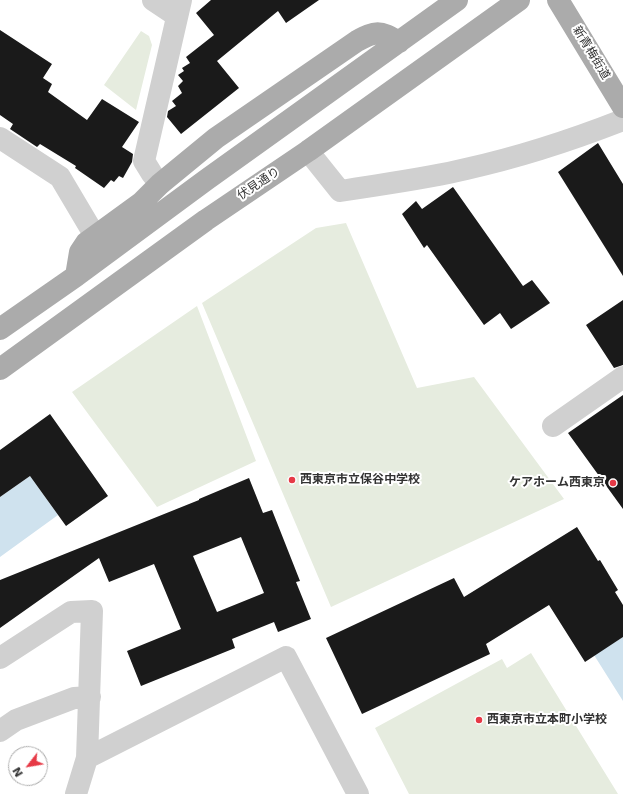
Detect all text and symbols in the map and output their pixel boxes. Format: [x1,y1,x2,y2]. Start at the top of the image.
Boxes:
street label: 新青梅街道 [569,24,613,82]
street label: 伏見通り [235,165,283,203]
place label: 西東京市立保谷中学校 [300,473,420,487]
marker: 西東京市立保谷中学校 [287,475,297,485]
place label: ケアホーム西東京 [509,476,605,490]
marker: ケアホーム西東京 [608,478,618,488]
place label: 西東京市立本町小学校 [487,713,607,727]
marker: 西東京市立本町小学校 [474,715,484,725]
north arrow [8,746,48,786]
text: N [10,765,26,779]

